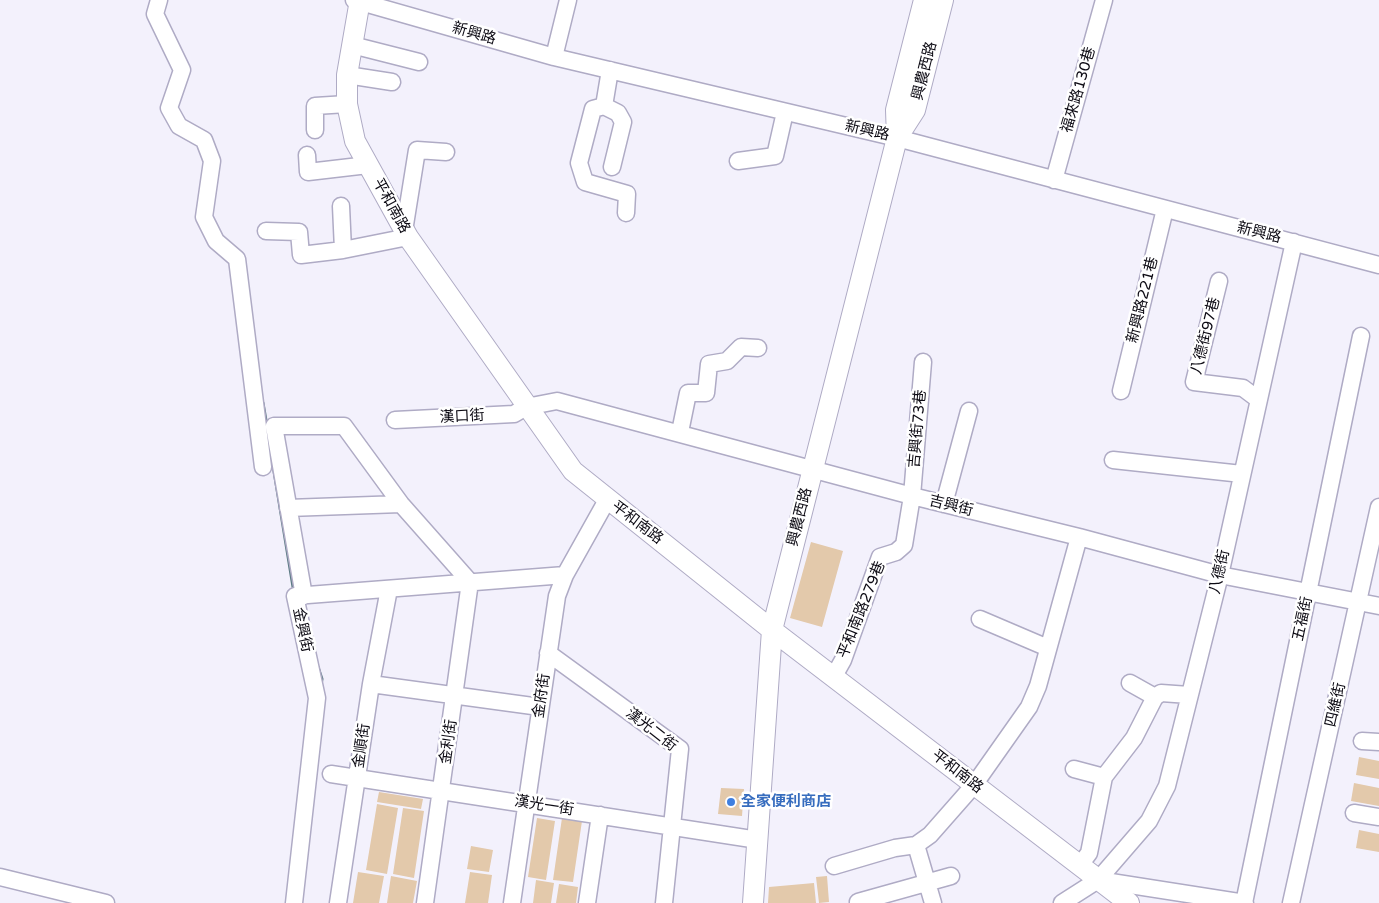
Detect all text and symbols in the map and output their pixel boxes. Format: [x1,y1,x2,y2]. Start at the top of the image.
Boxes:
street label: 新興路 [450,19,498,49]
street label: 興農西路 [909,40,941,102]
street label: 福來路130巷 [1058,45,1100,135]
street label: 新興路 [843,117,891,145]
street label: 平和南路 [369,175,413,237]
street label: 新興路 [1235,219,1283,247]
street label: 新興路221巷 [1124,255,1162,345]
street label: 八德街97巷 [1188,296,1224,376]
street label: 吉興街73巷 [906,389,930,469]
street label: 漢口街 [439,407,485,427]
street label: 興農西路 [784,486,816,548]
street label: 吉興街 [927,492,975,520]
street label: 平和南路 [608,498,666,548]
street label: 八德街 [1206,548,1234,596]
street label: 平和南路279巷 [834,559,890,661]
street label: 五福街 [1290,595,1316,643]
street label: 金興街 [289,606,315,654]
street label: 金府街 [530,672,554,720]
street label: 四維街 [1322,681,1350,729]
street label: 漢光二街 [622,704,680,756]
street label: 金利街 [437,718,461,766]
street label: 金順街 [350,722,374,770]
street label: 平和南路 [928,746,986,798]
street label: 漢光一街 [513,792,575,820]
place label: 全家便利商店 [741,793,831,811]
marker: 全家便利商店 [725,796,737,808]

